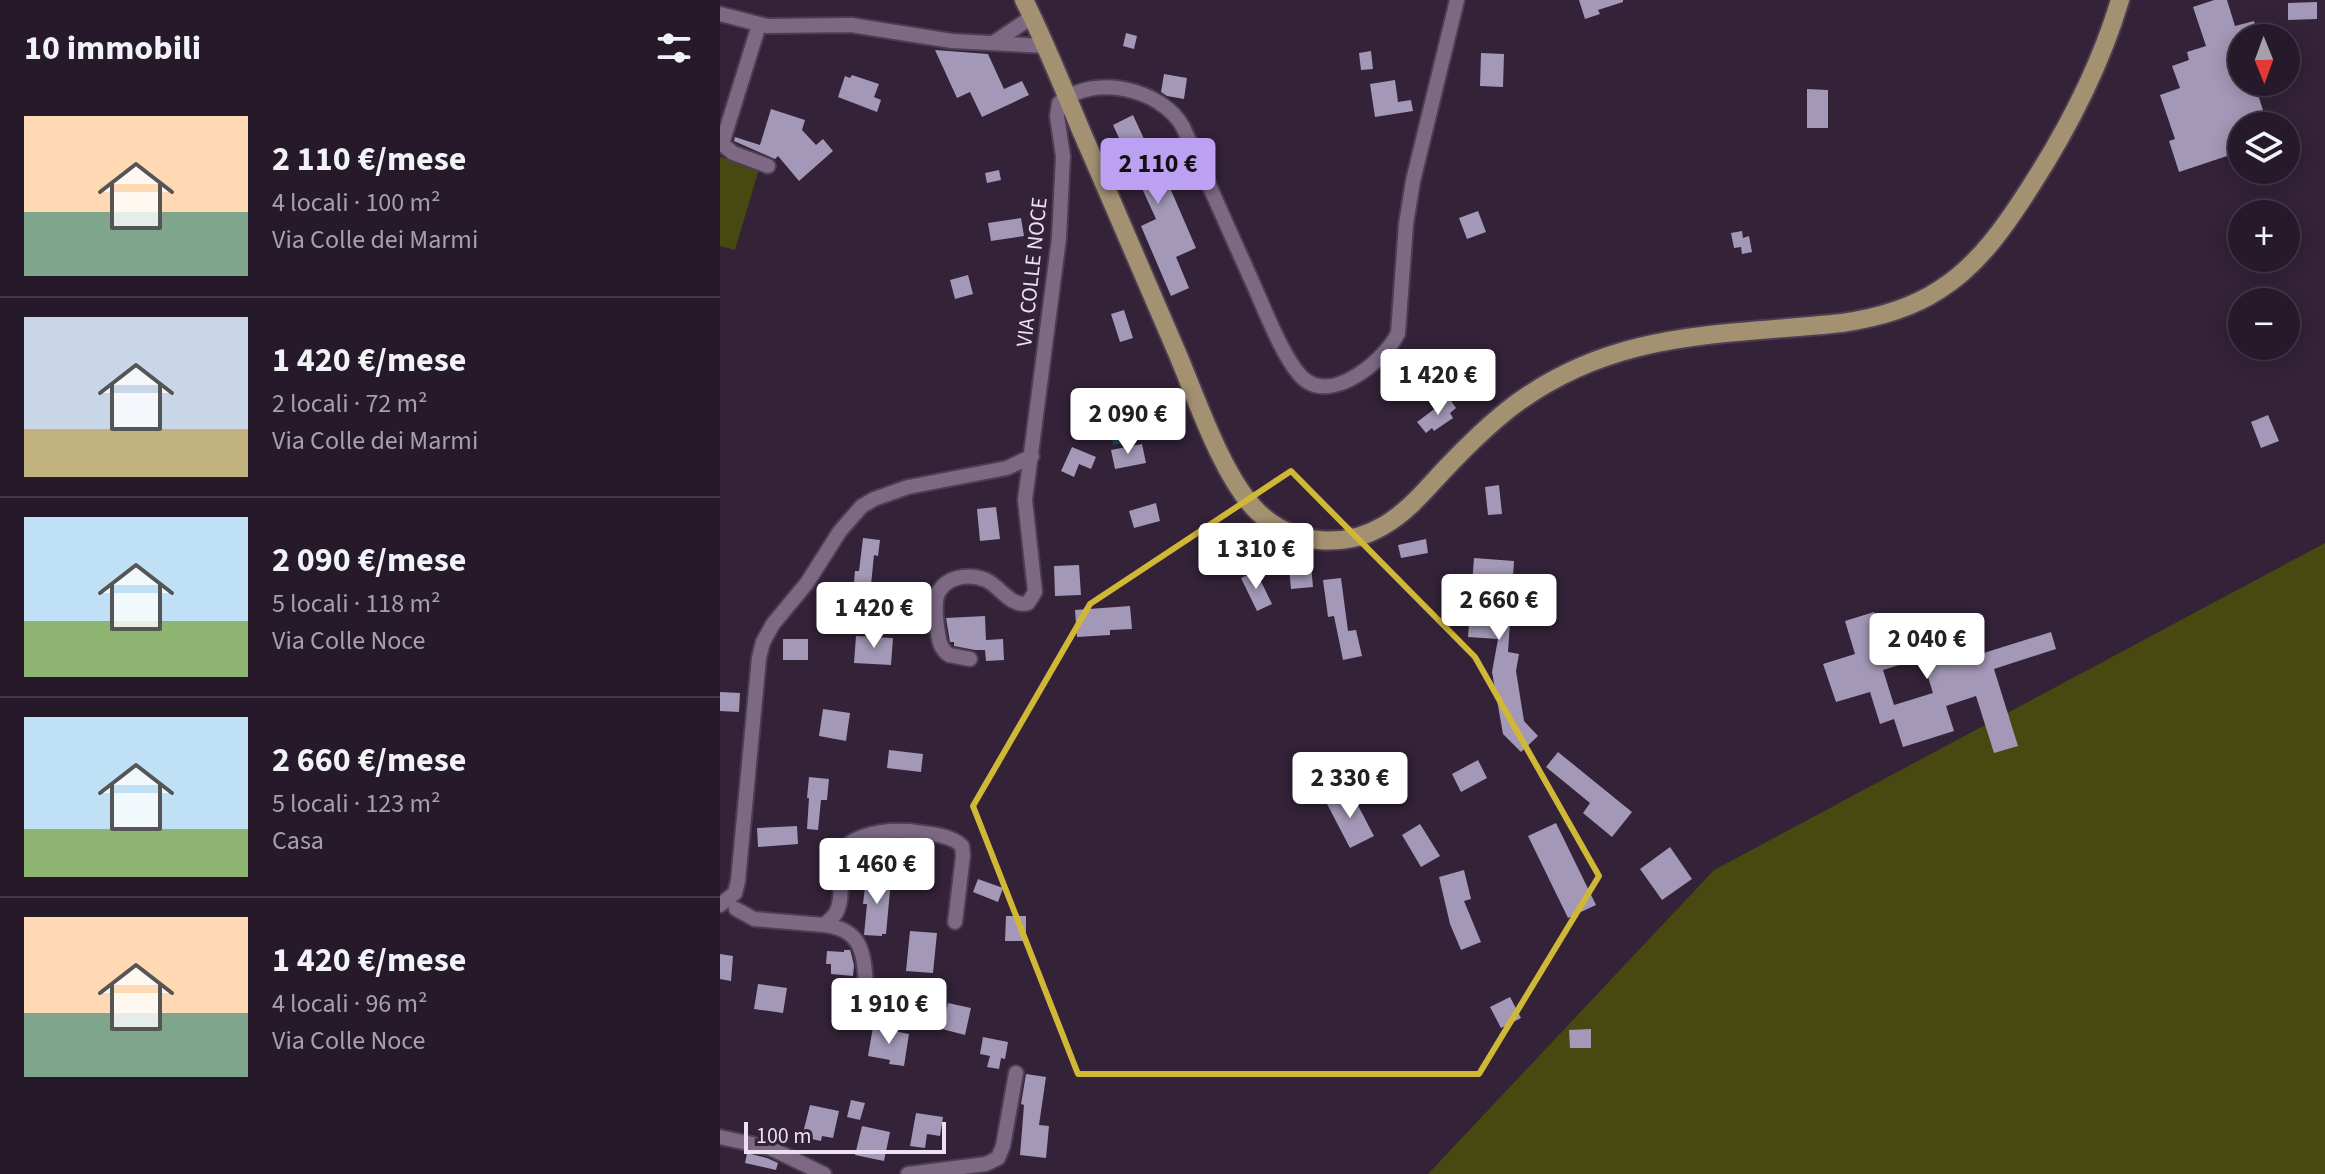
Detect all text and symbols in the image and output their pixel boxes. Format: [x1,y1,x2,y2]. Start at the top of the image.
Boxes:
text: 10 immobili [24,24,201,73]
north arrow [2228,24,2300,96]
map controls [2228,24,2300,360]
icon: filters [652,26,696,70]
button: layers [2228,112,2300,184]
text: 2 110 €/mese [272,135,466,184]
pin: 2 110 € [1084,138,1232,206]
text: 2 110 € [1118,145,1198,182]
icon: home [88,148,184,244]
text: 4 locali · 100 m² [272,184,441,221]
street label: VIA COLLE NOCE [1008,196,1056,349]
button: + [2228,200,2300,272]
text: Via Colle dei Marmi [272,221,478,258]
button: − [2228,288,2300,360]
text: 1 420 €/mese [272,336,466,385]
icon: home [88,349,184,445]
pin: 1 420 € [1364,349,1512,417]
text: 1 420 € [1398,356,1478,393]
text: 2 locali · 72 m² [272,385,428,422]
pin: 2 090 € [1054,388,1202,456]
text: 2 090 € [1088,395,1168,432]
text: Via Colle dei Marmi [272,422,478,459]
pin: 1 310 € [1182,523,1330,591]
text: 1 310 € [1216,530,1296,567]
text: 2 090 €/mese [272,536,466,585]
icon: home [88,549,184,645]
pin: 2 660 € [1425,574,1573,642]
text: 2 660 € [1459,581,1539,618]
pin: 1 420 € [800,582,948,650]
text: 5 locali · 118 m² [272,585,441,622]
text: 1 420 € [834,589,914,626]
pin: 2 040 € [1853,613,2001,681]
text: 2 040 € [1887,620,1967,657]
text: Via Colle Noce [272,622,426,659]
text: 2 660 €/mese [272,736,466,785]
icon: home [88,749,184,845]
pin: 2 330 € [1276,752,1424,820]
text: 2 330 € [1310,759,1390,796]
text: 5 locali · 123 m² [272,785,441,822]
text: Casa [272,822,324,859]
pin: 1 460 € [803,838,951,906]
text: 1 460 € [837,845,917,882]
text: 1 420 €/mese [272,936,466,985]
icon: home [88,949,184,1045]
pin: 1 910 € [815,978,963,1046]
text: 4 locali · 96 m² [272,985,428,1022]
text: 1 910 € [849,985,929,1022]
text: Via Colle Noce [272,1022,426,1059]
scale bar [744,1118,946,1154]
text: 100 m [756,1120,811,1152]

